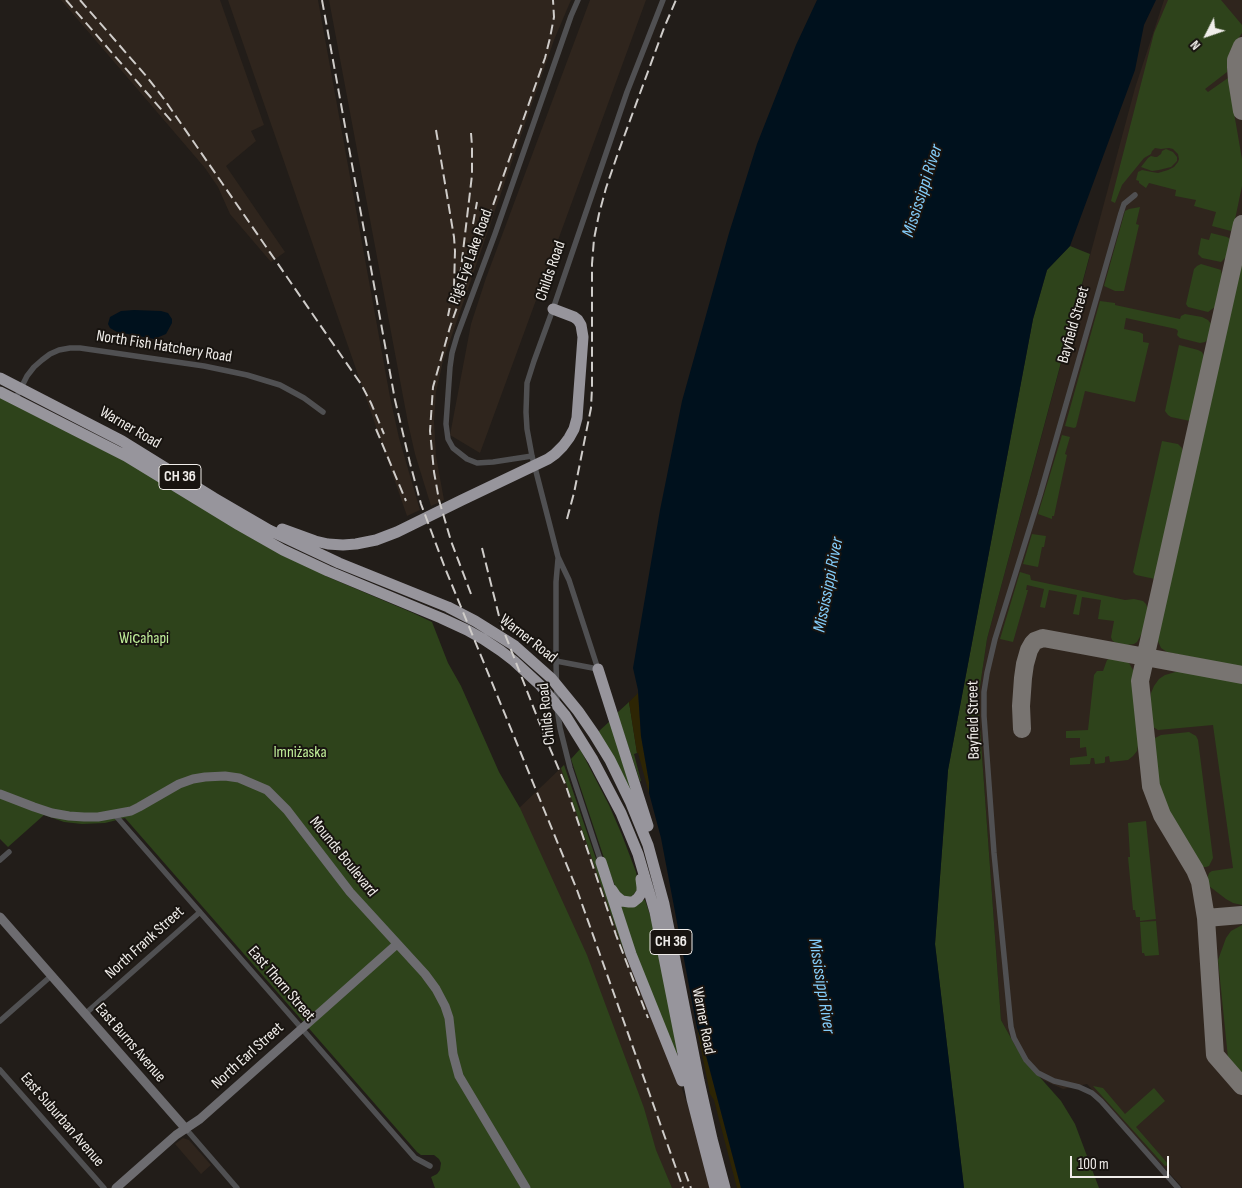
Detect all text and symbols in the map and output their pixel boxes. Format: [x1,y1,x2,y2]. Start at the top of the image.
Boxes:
north arrow [1182,10,1232,60]
text: N [1186,37,1204,54]
water label: Mississippi River [898,142,948,240]
street label: Pigs Eye Lake Road [445,207,497,307]
street label: Childs Road [532,238,570,304]
street label: Bayfield Street [1054,284,1094,366]
street label: North Fish Hatchery Road [95,327,233,367]
street label: Warner Road [96,403,164,453]
road number: CH 36 [159,464,201,490]
water label: Mississippi River [809,536,849,634]
street label: Warner Road [495,611,561,667]
park label: Wic̣aḣapi [119,629,169,649]
street label: Bayfield Street [964,680,984,760]
street label: Childs Road [534,682,560,746]
park label: Imniżaska [273,743,327,763]
street label: Mounds Boulevard [305,813,381,901]
street label: North Frank Street [102,903,188,983]
road number: CH 36 [650,930,692,954]
water label: Mississippi River [803,937,839,1035]
street label: East Thorn Street [243,943,319,1025]
street label: Warner Road [687,986,719,1056]
street label: East Burns Avenue [90,1000,170,1086]
street label: North Earl Street [208,1019,288,1093]
street label: East Suburban Avenue [16,1069,108,1171]
scale bar [1072,1146,1171,1178]
text: 100 m [1078,1155,1109,1174]

